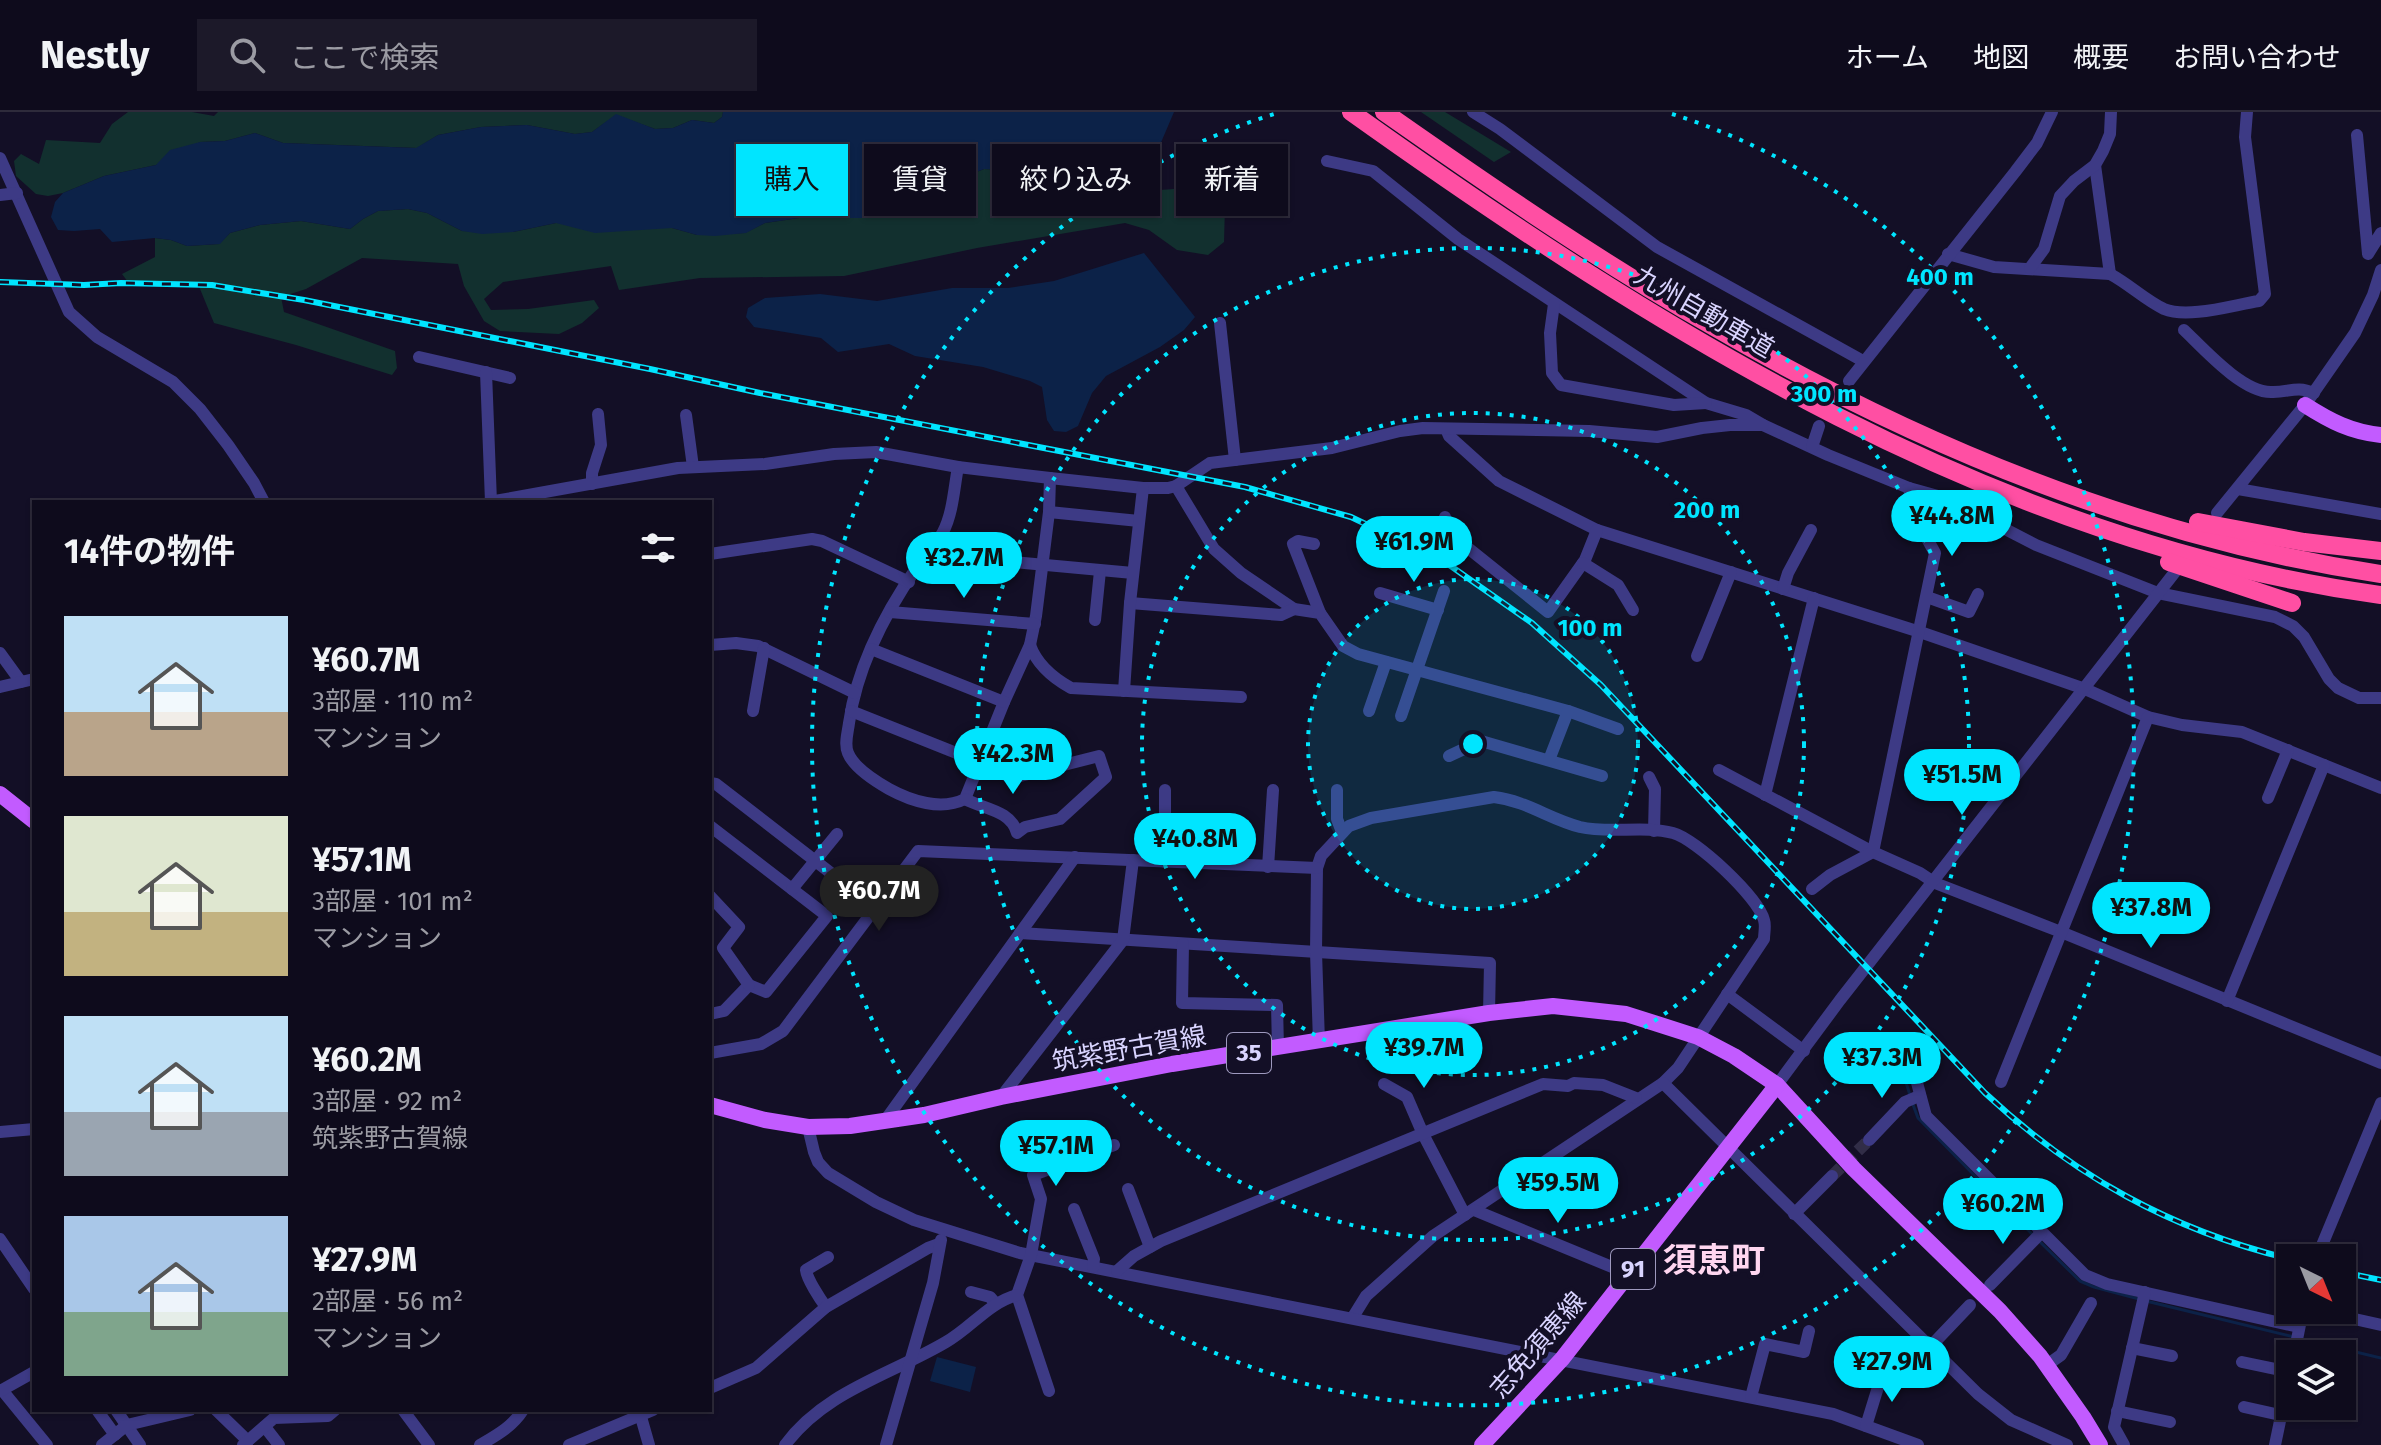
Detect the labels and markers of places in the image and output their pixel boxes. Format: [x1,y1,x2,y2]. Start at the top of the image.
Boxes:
pin: ¥44.8M [1887,490,2017,558]
pin: ¥61.9M [1349,516,1479,584]
pin: ¥32.7M [899,532,1029,600]
pin: ¥42.3M [948,728,1078,796]
centre of rings [1459,730,1487,758]
pin: ¥51.5M [1897,749,2027,817]
pin: ¥40.8M [1130,813,1260,881]
pin: ¥60.7M [814,865,944,933]
pin: ¥37.8M [2086,882,2216,950]
pin: ¥39.7M [1359,1022,1489,1090]
pin: ¥37.3M [1817,1032,1947,1100]
pin: ¥57.1M [991,1120,1121,1188]
pin: ¥59.5M [1493,1157,1623,1225]
pin: ¥60.2M [1938,1178,2068,1246]
pin: ¥27.9M [1827,1336,1957,1404]

